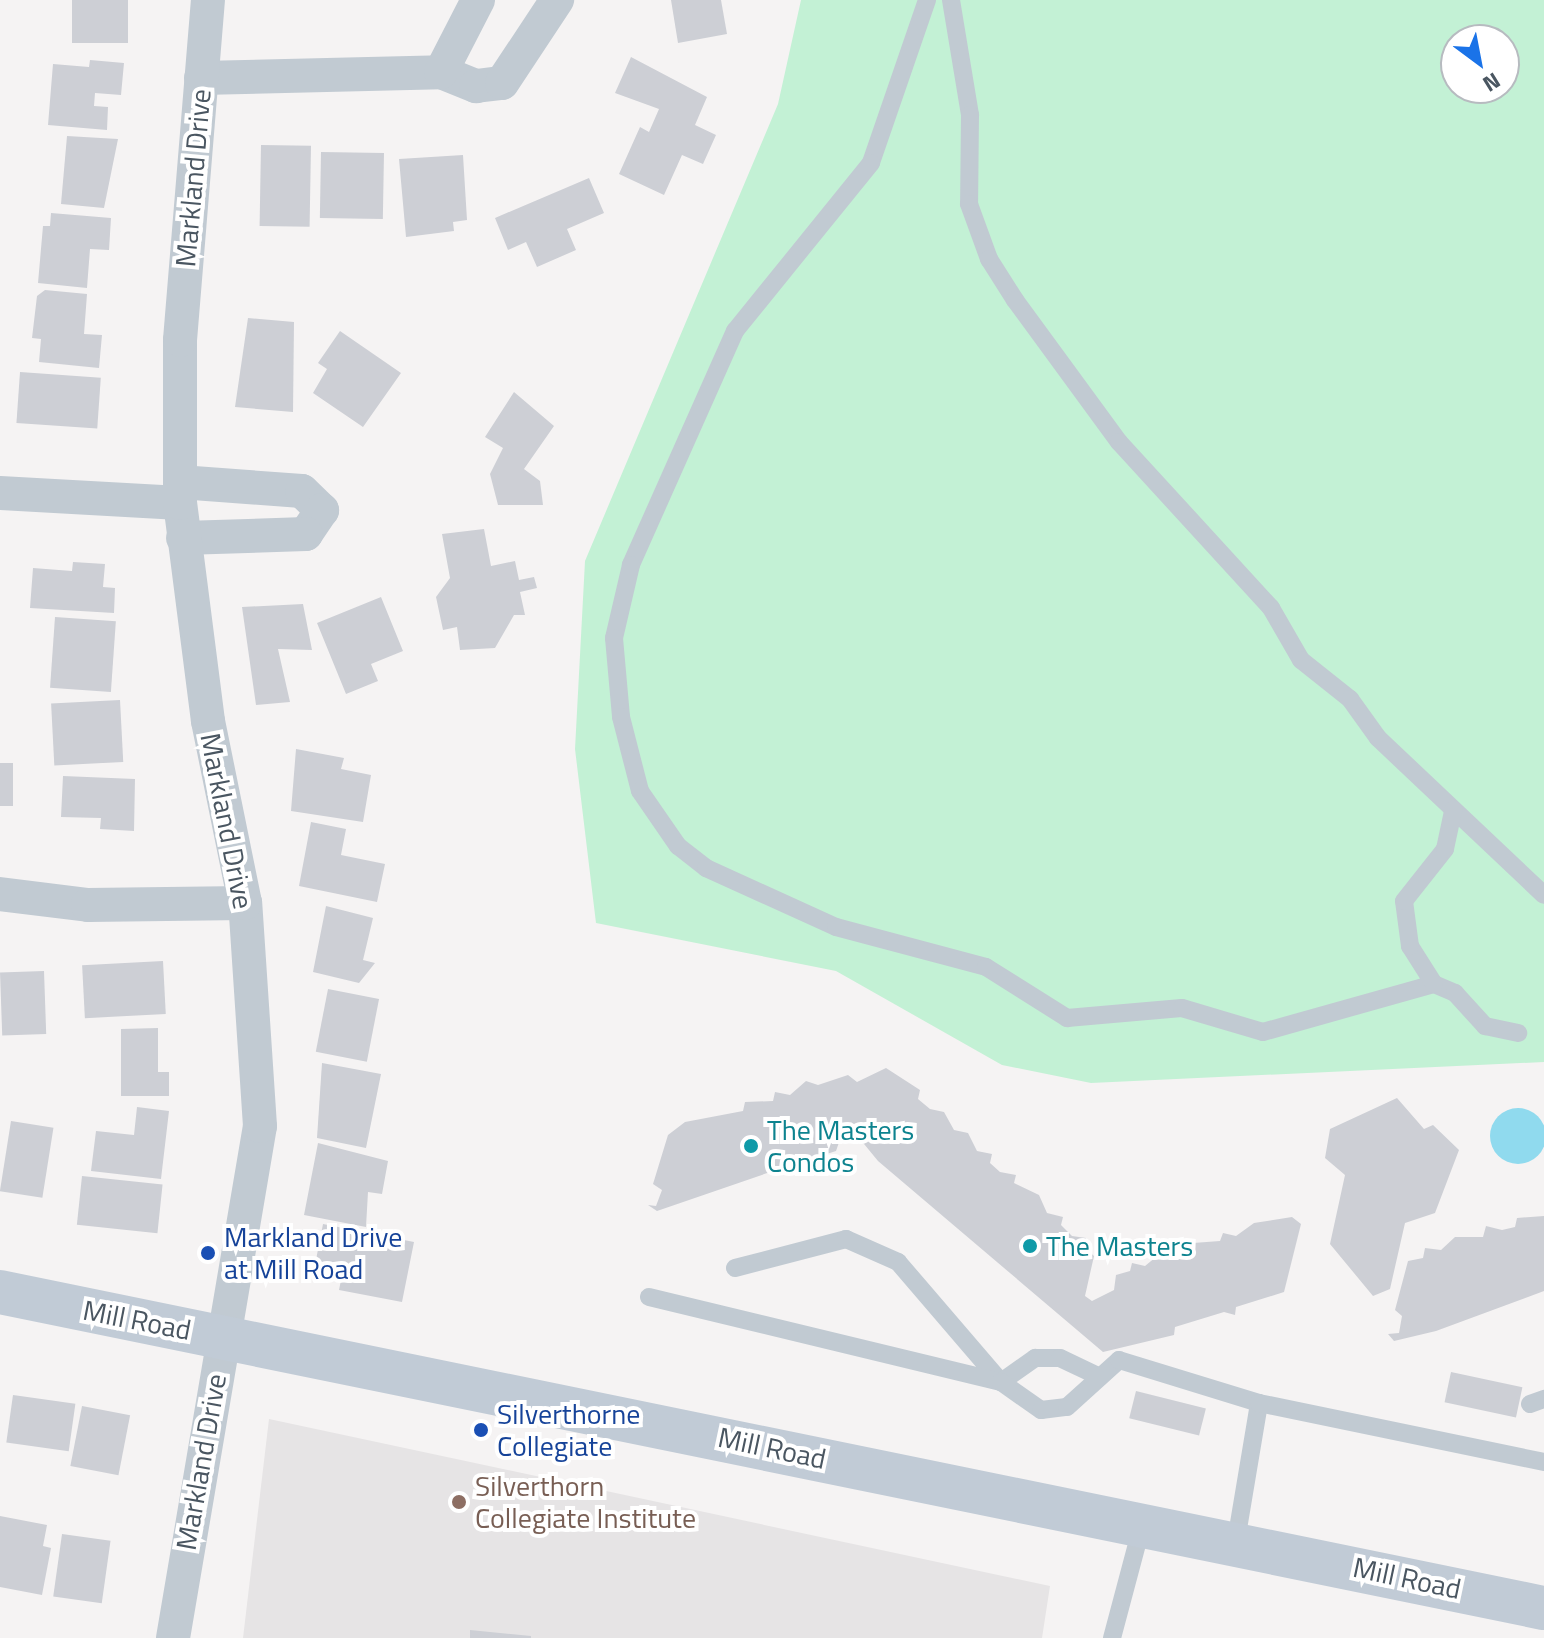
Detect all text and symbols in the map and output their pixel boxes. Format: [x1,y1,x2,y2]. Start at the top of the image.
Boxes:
north arrow [1440,24,1520,104]
text: N [1476,64,1507,101]
street label: Markland Drive [168,88,218,268]
street label: Markland Drive [193,730,261,912]
place label: The Masters Condos [767,1113,914,1179]
marker: The Masters Condos [742,1137,760,1155]
place label: Markland Drive at Mill Road [224,1220,402,1286]
place label: The Masters [1046,1229,1193,1263]
marker: The Masters [1021,1237,1039,1255]
marker: Markland Drive at Mill Road [199,1244,217,1262]
street label: Mill Road [80,1293,194,1347]
street label: Markland Drive [169,1371,233,1553]
place label: Silverthorne Collegiate [497,1397,640,1463]
street label: Mill Road [715,1420,829,1476]
marker: Silverthorne Collegiate [472,1421,490,1439]
place label: Silverthorn Collegiate Institute [475,1469,696,1535]
marker: Silverthorn Collegiate Institute [450,1493,468,1511]
street label: Mill Road [1350,1550,1464,1606]

